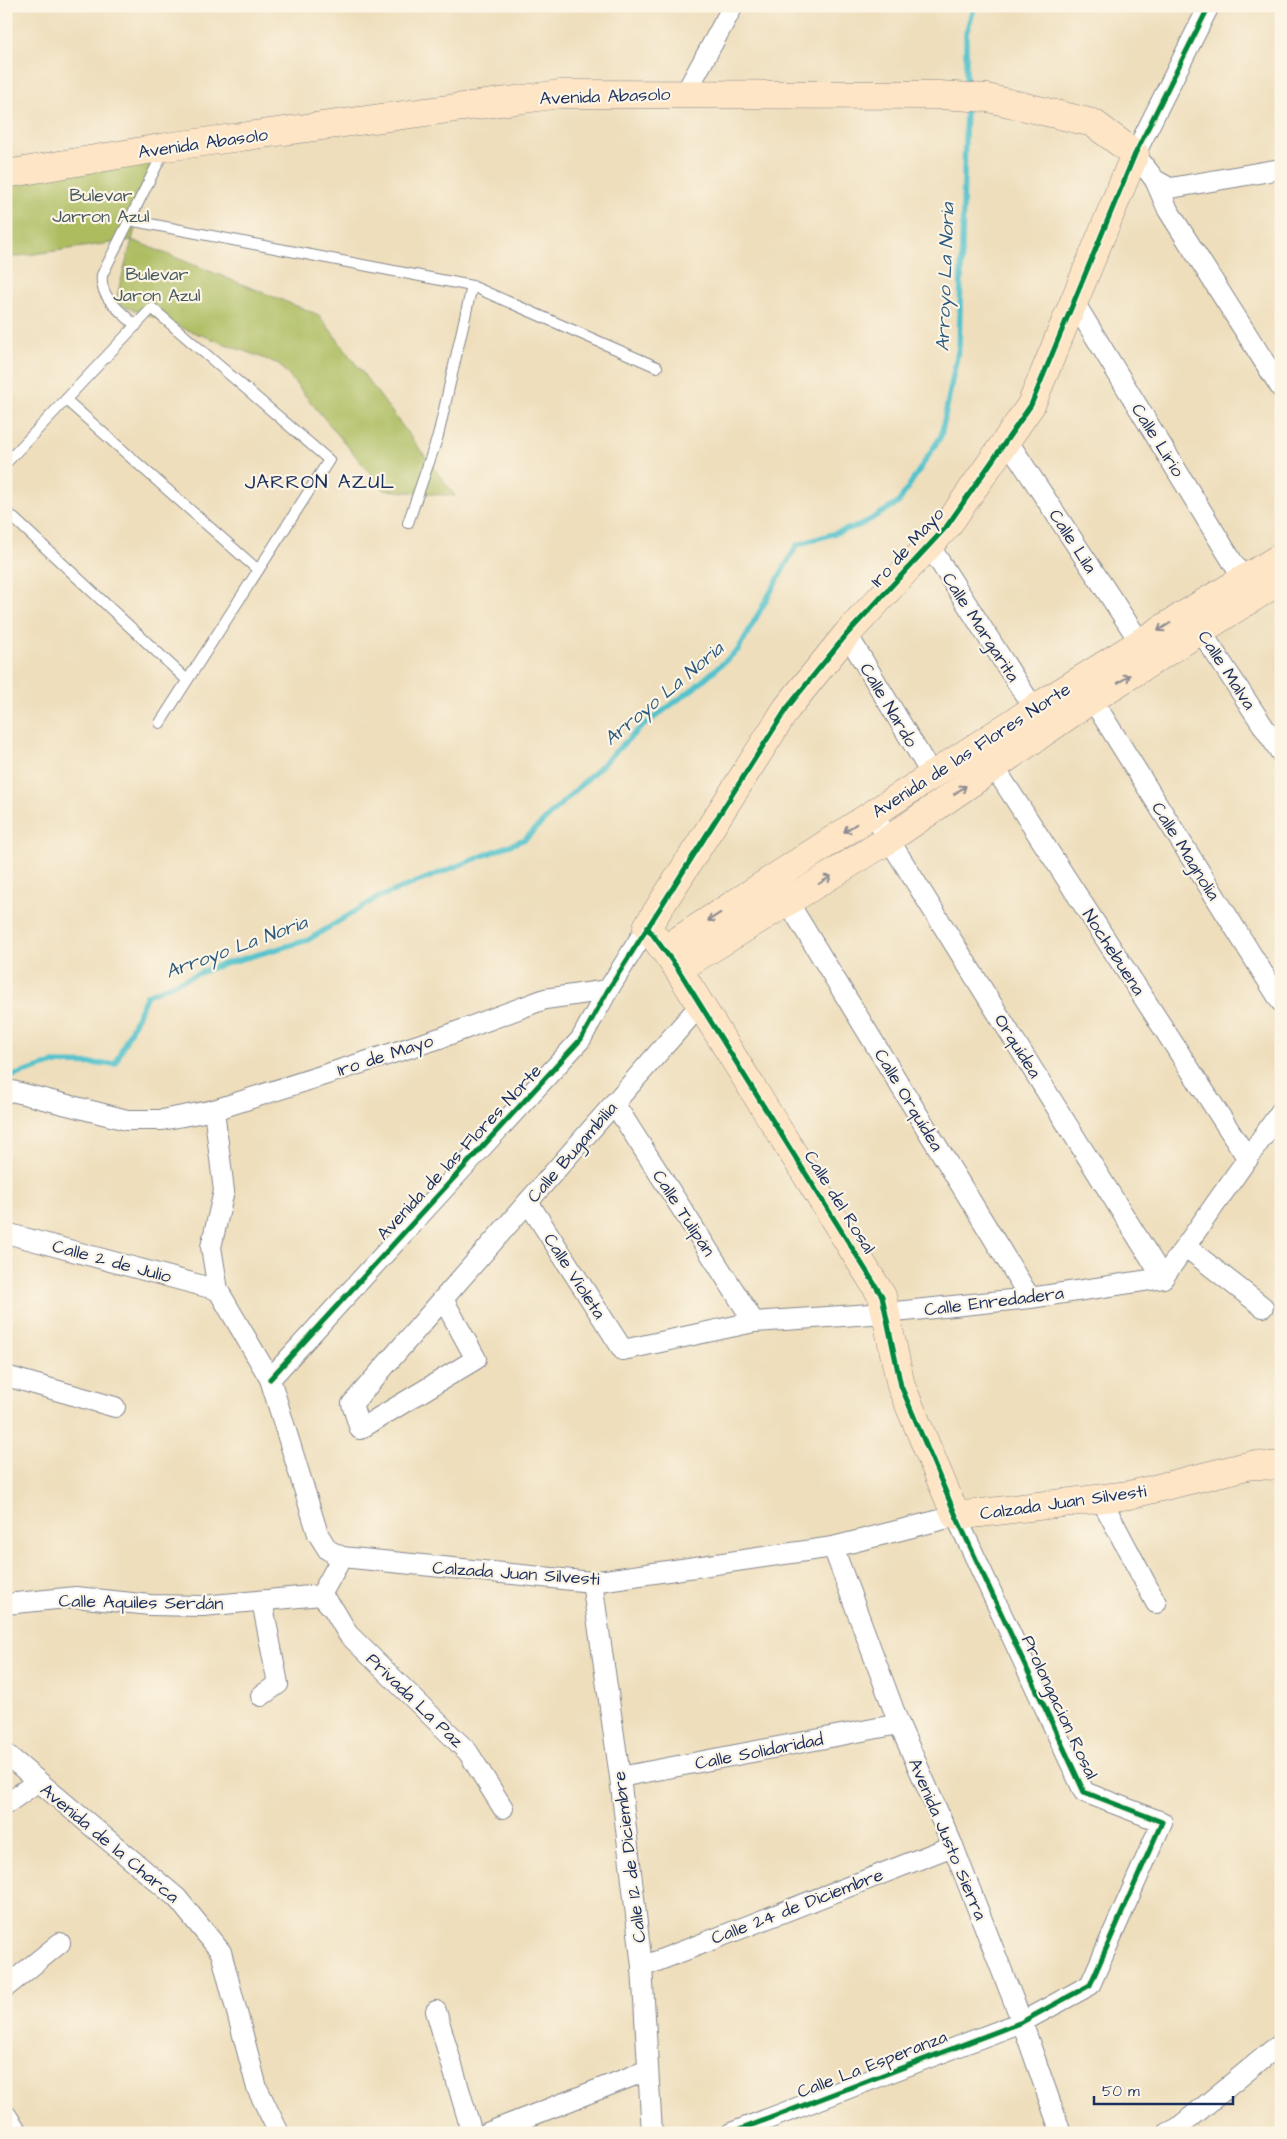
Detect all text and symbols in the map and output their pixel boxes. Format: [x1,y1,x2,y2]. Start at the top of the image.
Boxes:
street label: Avenida Abasolo [539,82,671,111]
street label: Avenida Abasolo [137,122,270,165]
park label: Bulevar Jarron Azul [52,183,150,229]
water label: Arroyo La Noria [929,201,962,352]
park label: Bulevar Jaron Azul [113,262,201,308]
street label: Calle Lirio [1125,399,1190,482]
district label: JARRON AZUL [245,468,395,496]
street label: 1ro de Mayo [865,502,951,593]
street label: Calle Lila [1043,504,1103,578]
street label: Calle Margarita [935,568,1025,687]
one-way arrow [1157,622,1171,633]
street label: Calle Malva [1192,626,1262,715]
water label: Arroyo La Noria [598,635,731,752]
street label: Calle Nardo [854,658,924,752]
one-way arrow [1116,674,1130,684]
street label: Avenida de las Flores Norte [867,677,1076,824]
one-way arrow [953,785,967,795]
street label: Calle Magnolia [1145,797,1226,906]
one-way arrow [844,824,858,834]
one-way arrow [817,874,831,884]
street label: Nochebuena [1076,904,1151,1000]
water label: Arroyo La Noria [162,909,312,986]
one-way arrow [708,912,722,922]
street label: Orquídea [988,1009,1047,1083]
street label: 1ro de Mayo [334,1028,437,1084]
street label: Calle Orquídea [868,1044,949,1156]
street label: Avenida de las Flores Norte [371,1059,548,1246]
street label: Calle Bugambilia [521,1096,624,1209]
street label: Calle del Rosal [798,1146,881,1259]
street label: Calle Tulipán [646,1165,721,1261]
street label: Calle Violeta [538,1229,612,1324]
street label: Calle 2 de Julio [49,1234,174,1289]
street label: Calle Enredadera [923,1281,1065,1322]
street label: Calzada Juan Silvesti [978,1478,1148,1527]
street label: Calzada Juan Silvesti [431,1555,601,1592]
street label: Calle Aquiles Serdán [58,1589,223,1616]
street label: Prolongacion Rosal [1014,1631,1104,1784]
street label: Privada La Paz [360,1647,469,1753]
street label: Calle Solidaridad [693,1727,825,1776]
street label: Avenida Justo Sierra [902,1755,993,1924]
street label: Calle 12 de Diciembre [607,1770,652,1944]
street label: Avenida de la Charca [35,1778,185,1909]
street label: Calle 24 de Diciembre [708,1862,887,1951]
street label: Calle La Esperanza [794,2024,951,2105]
scale bar [1094,2074,1233,2106]
text: 50 m [1102,2081,1140,2102]

